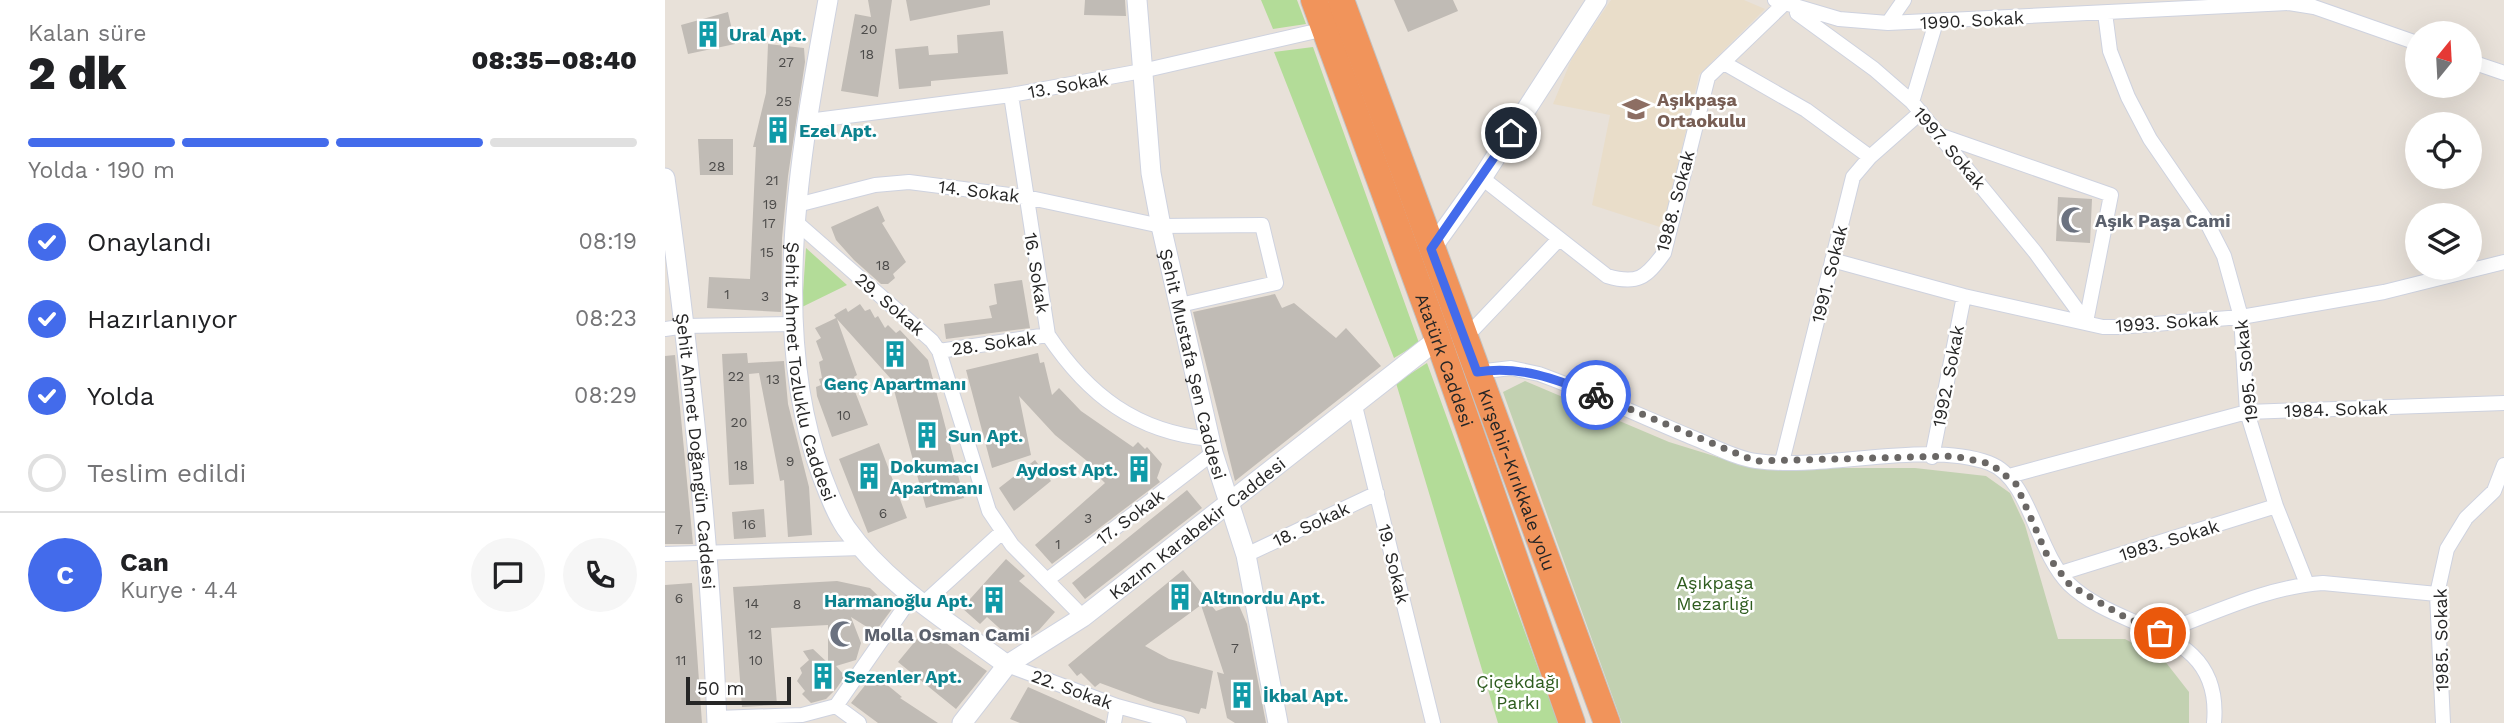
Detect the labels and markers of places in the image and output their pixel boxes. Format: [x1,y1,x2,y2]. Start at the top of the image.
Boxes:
building icon: Ural Apt. [693,19,723,49]
place label: Ural Apt. [729,24,807,45]
place label: Aşıkpaşa Ortaokulu [1657,89,1746,131]
school or university icon: Aşıkpaşa Ortaokulu [1621,94,1651,124]
pin [1481,103,1541,163]
building icon: Ezel Apt. [763,115,793,145]
place label: Ezel Apt. [799,120,877,141]
mosque icon: Aşık Paşa Cami [2059,205,2089,235]
place label: Aşık Paşa Cami [2095,210,2230,231]
building icon: Genç Apartmanı [880,339,910,369]
place label: Genç Apartmanı [824,373,966,394]
building icon: Sun Apt. [912,420,942,450]
place label: Sun Apt. [948,425,1023,446]
building icon: Aydost Apt. [1124,454,1154,484]
place label: Dokumacı Apartmanı [890,456,983,498]
place label: Aydost Apt. [1016,459,1118,480]
building icon: Dokumacı Apartmanı [854,461,884,491]
building icon: Altınordu Apt. [1165,582,1195,612]
building icon: Harmanoğlu Apt. [979,585,1009,615]
place label: Altınordu Apt. [1201,587,1325,608]
place label: Harmanoğlu Apt. [824,590,973,611]
pin [2130,603,2190,663]
mosque icon: Molla Osman Cami [828,619,858,649]
place label: Molla Osman Cami [864,624,1030,645]
building icon: Sezenler Apt. [808,661,838,691]
place label: Sezenler Apt. [844,666,962,687]
building icon: İkbal Apt. [1227,680,1257,710]
place label: İkbal Apt. [1263,685,1349,706]

